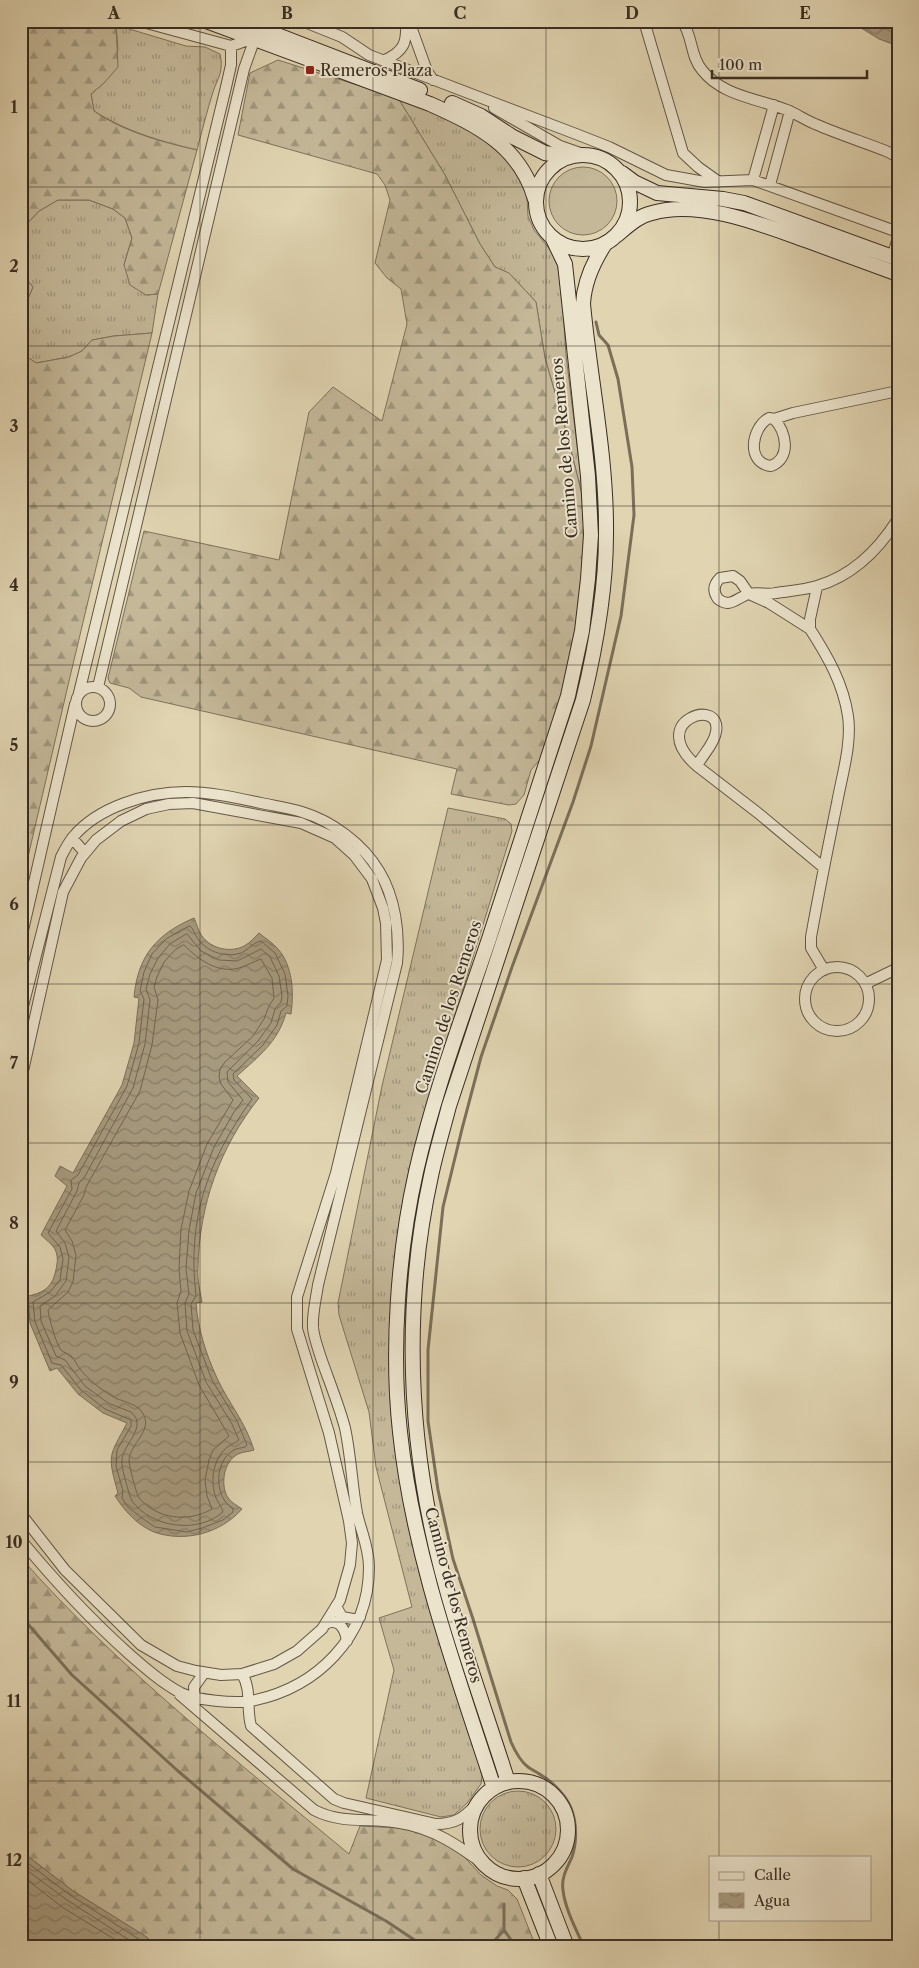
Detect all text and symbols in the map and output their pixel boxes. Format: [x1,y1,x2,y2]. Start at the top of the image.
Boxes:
text: A [107,3,121,23]
text: B [281,3,293,23]
text: C [454,3,466,23]
text: D [625,3,639,23]
text: E [799,3,811,23]
scale bar [712,48,866,80]
text: 100 m [719,55,762,74]
place label: Remeros Plaza [320,60,433,80]
marker: Remeros Plaza [304,64,316,76]
text: 1 [10,97,18,117]
text: 2 [9,256,19,276]
street label: Camino de los Remeros [546,357,582,539]
text: 3 [9,416,19,436]
text: 4 [9,575,19,595]
text: 5 [10,735,19,755]
text: 6 [9,894,19,914]
street label: Camino de los Remeros [410,918,486,1096]
text: 7 [10,1053,19,1073]
text: 8 [9,1213,19,1233]
text: 9 [9,1372,19,1392]
street label: Camino de los Remeros [421,1505,487,1685]
text: 10 [5,1532,23,1552]
text: 11 [7,1691,22,1711]
text: 12 [6,1850,22,1870]
legend [709,1856,872,1920]
text: Calle [754,1865,791,1884]
text: Agua [753,1891,790,1910]

